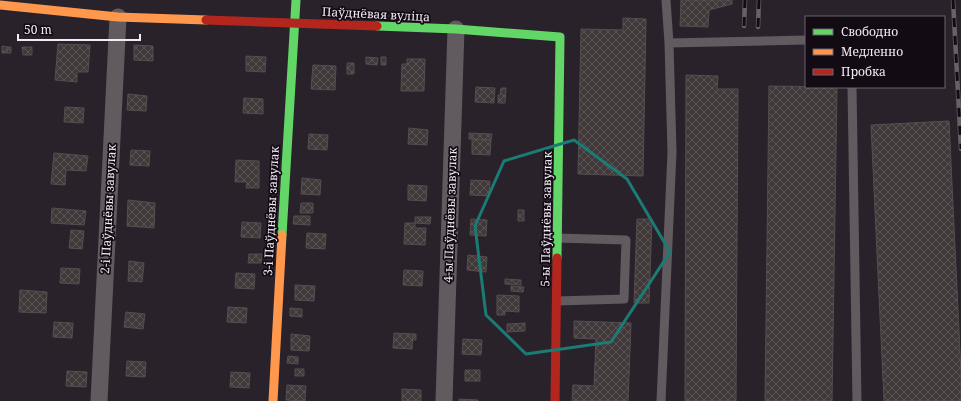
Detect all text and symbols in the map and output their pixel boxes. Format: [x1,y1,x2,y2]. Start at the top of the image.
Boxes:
street label: Паўднёвая вуліца [322,3,431,25]
scale bar [18,16,140,42]
legend [805,16,945,88]
text: 50 m [24,21,52,38]
text: Свободно [841,23,898,40]
text: Медленно [841,43,903,60]
text: Пробка [841,63,886,80]
street label: 2-і Паўднёвы завулак [96,143,120,274]
street label: 3-і Паўднёвы завулак [259,145,283,276]
street label: 4-ы Паўднёвы завулак [439,146,461,283]
street label: 5-ы Паўднёвы завулак [536,150,556,287]

